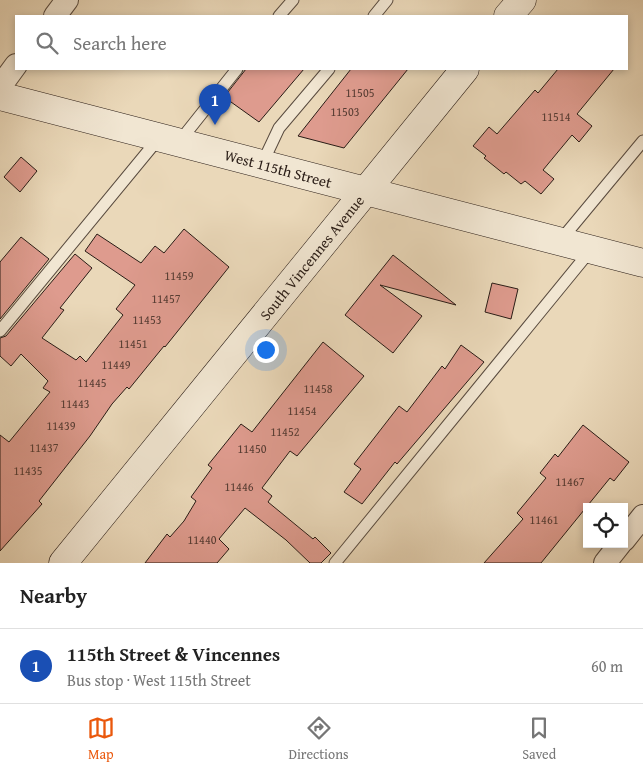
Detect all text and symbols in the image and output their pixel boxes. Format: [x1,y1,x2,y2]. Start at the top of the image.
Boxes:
search box [15,15,628,70]
icon: search [33,29,61,57]
text: Search here [73,29,167,57]
pin: 1 [199,84,231,125]
house number: 11505 [346,84,375,101]
house number: 11503 [331,103,360,120]
house number: 11514 [542,108,571,125]
street label: West 115th Street [222,144,335,193]
street label: South Vincennes Avenue [255,191,369,325]
house number: 11459 [165,267,194,284]
house number: 11457 [152,290,181,307]
house number: 11453 [133,311,162,328]
house number: 11451 [119,335,148,352]
your location [253,337,279,363]
house number: 11449 [102,356,131,373]
house number: 11445 [78,374,107,391]
house number: 11458 [304,380,333,397]
house number: 11443 [61,395,90,412]
house number: 11454 [288,402,317,419]
house number: 11439 [47,417,76,434]
house number: 11452 [271,423,300,440]
house number: 11437 [30,439,59,456]
house number: 11450 [238,440,267,457]
house number: 11435 [14,462,43,479]
house number: 11467 [556,473,585,490]
house number: 11446 [225,478,254,495]
map controls [583,503,628,548]
button: locate [583,503,628,548]
house number: 11461 [530,511,559,528]
house number: 11440 [188,531,217,548]
text: Nearby [20,580,87,611]
text: 115th Street & Vincennes [67,640,280,668]
text: 1 [32,654,40,678]
text: 60 m [591,654,623,678]
text: Bus stop · West 115th Street [67,668,251,692]
tab: Map [87,714,115,764]
tab: Directions [288,714,349,764]
tab: Saved [522,714,556,764]

